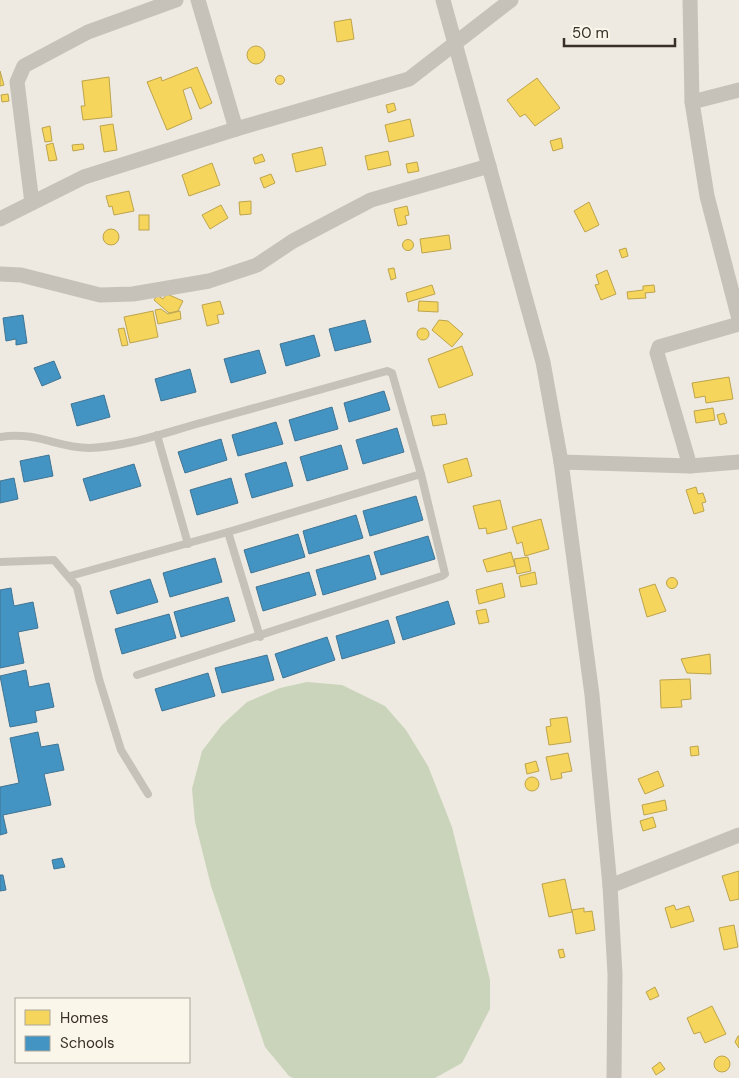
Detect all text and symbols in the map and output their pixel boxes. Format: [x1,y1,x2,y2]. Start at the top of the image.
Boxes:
scale bar [564,15,675,47]
text: 50 m [572,23,609,43]
legend [15,998,190,1063]
text: Homes [60,1008,109,1028]
text: Schools [60,1033,115,1053]

